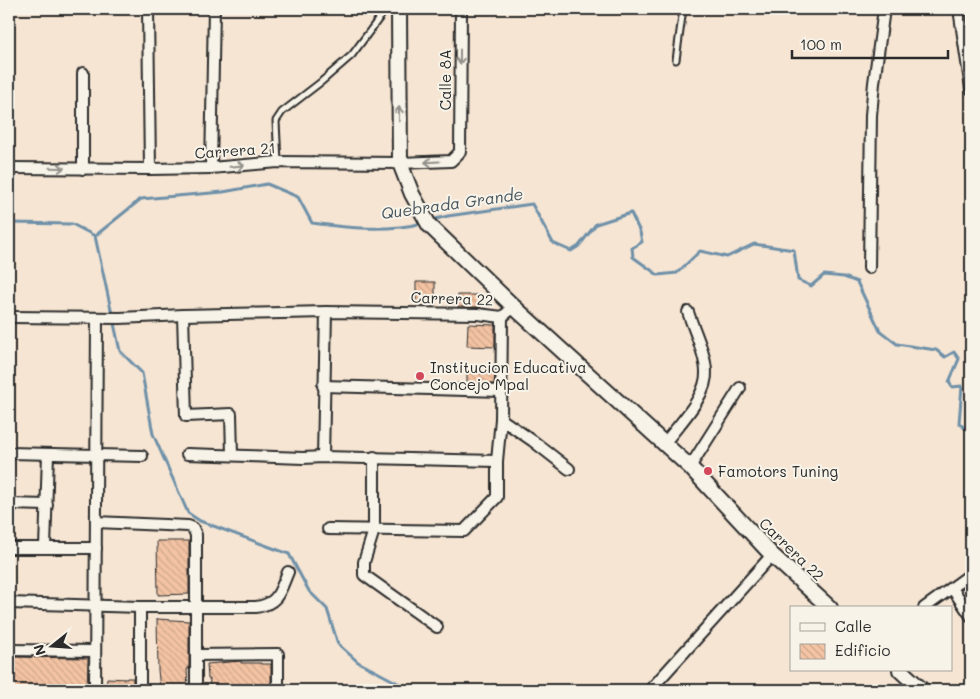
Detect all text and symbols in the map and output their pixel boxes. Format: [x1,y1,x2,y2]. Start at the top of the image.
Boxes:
scale bar [792,28,949,60]
text: 100 m [800,34,842,54]
street label: Calle 8A [435,49,455,111]
one-way arrow [455,49,465,65]
one-way arrow [395,107,404,123]
street label: Carrera 21 [194,137,276,163]
one-way arrow [424,157,440,166]
one-way arrow [229,161,245,170]
one-way arrow [49,164,65,173]
water label: Quebrada Grande [380,183,525,223]
street label: Carrera 22 [410,287,494,309]
place label: Institucion Educativa Concejo Mpal [430,357,587,394]
marker: Institucion Educativa Concejo Mpal [414,370,426,382]
place label: Famotors Tuning [718,461,838,481]
marker: Famotors Tuning [702,465,714,477]
street label: Carrera 22 [755,513,829,585]
legend [790,606,952,672]
text: Calle [835,616,872,636]
north arrow [28,622,78,672]
text: Edificio [835,640,891,660]
text: N [28,642,50,658]

